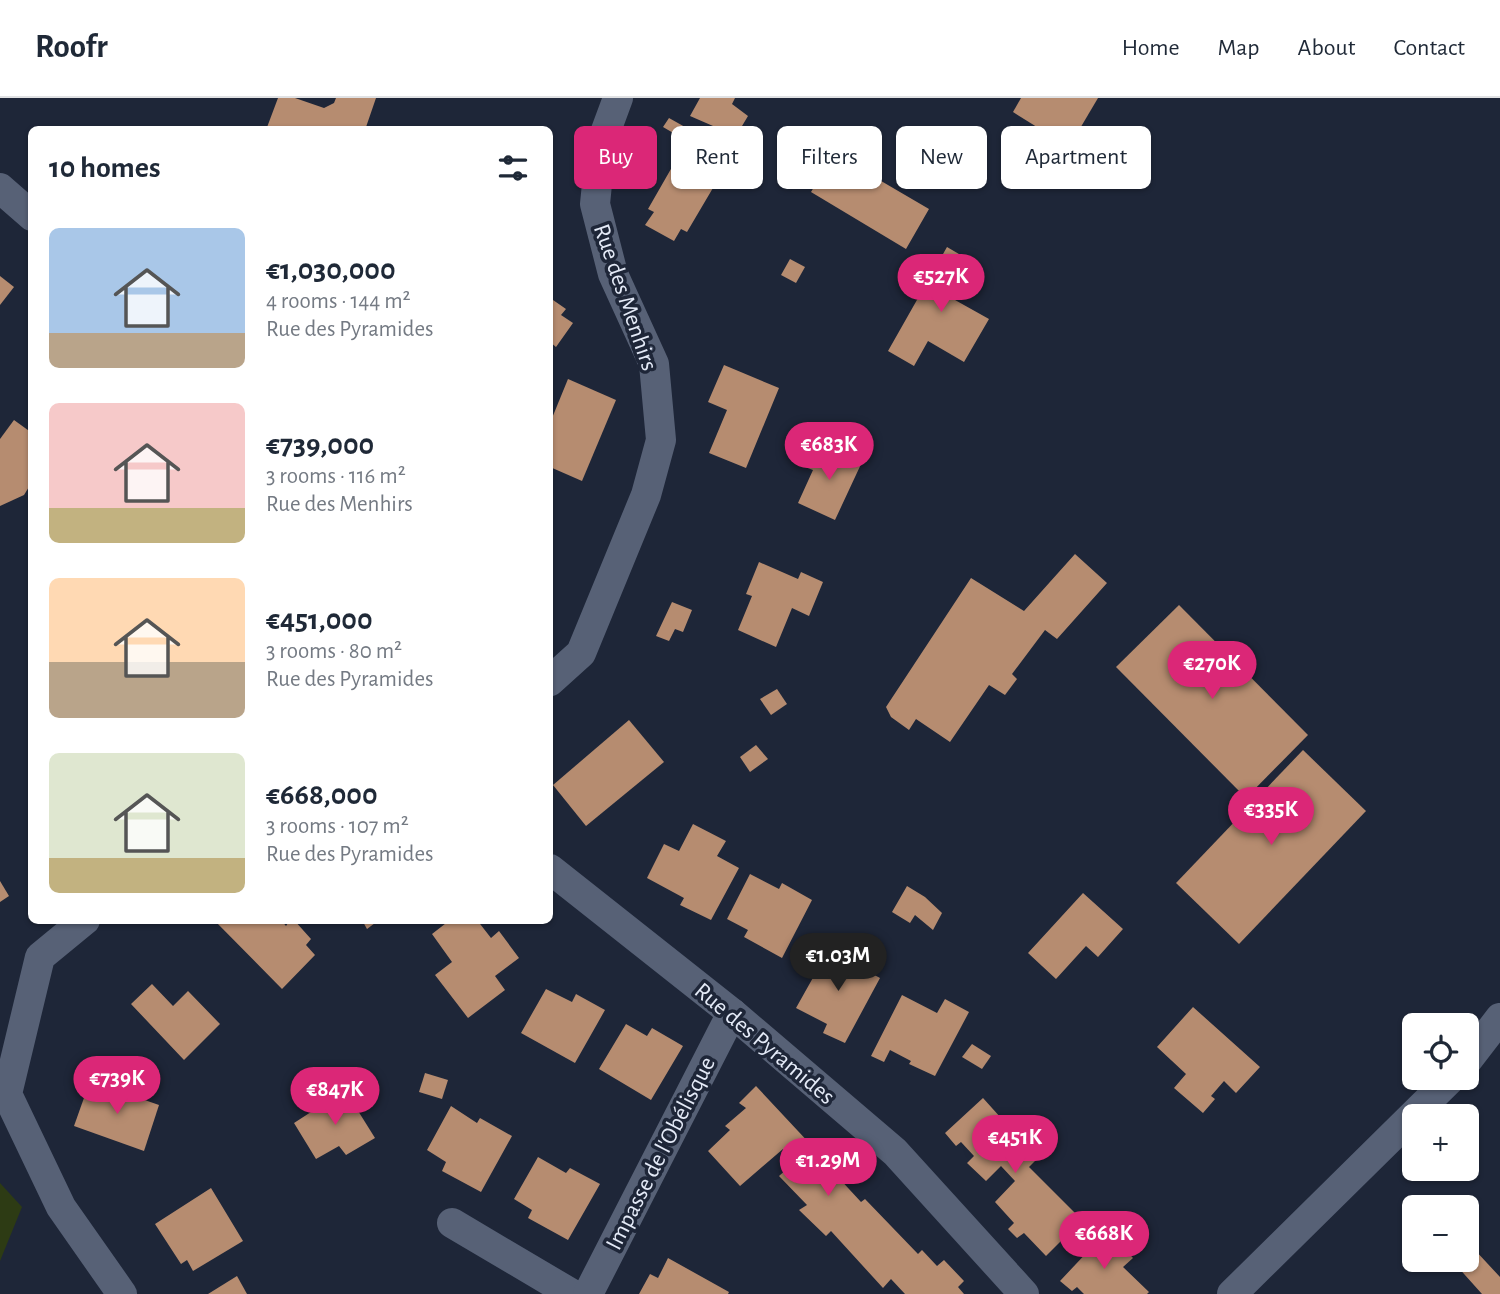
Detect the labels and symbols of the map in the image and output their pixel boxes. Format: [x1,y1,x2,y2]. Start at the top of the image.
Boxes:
street label: Rue des Menhirs [589,221,661,374]
pin: €527K [892,254,990,314]
pin: €683K [780,422,878,482]
pin: €270K [1163,642,1261,701]
pin: €335K [1222,788,1320,847]
pin: €1.03M [781,934,895,993]
street label: Rue des Pyramides [690,978,839,1109]
street label: Impasse de l'Obélisque [602,1053,720,1254]
pin: €739K [68,1056,166,1116]
pin: €847K [286,1068,384,1127]
pin: €451K [966,1116,1064,1175]
pin: €1.29M [771,1138,885,1198]
pin: €668K [1055,1212,1153,1271]

